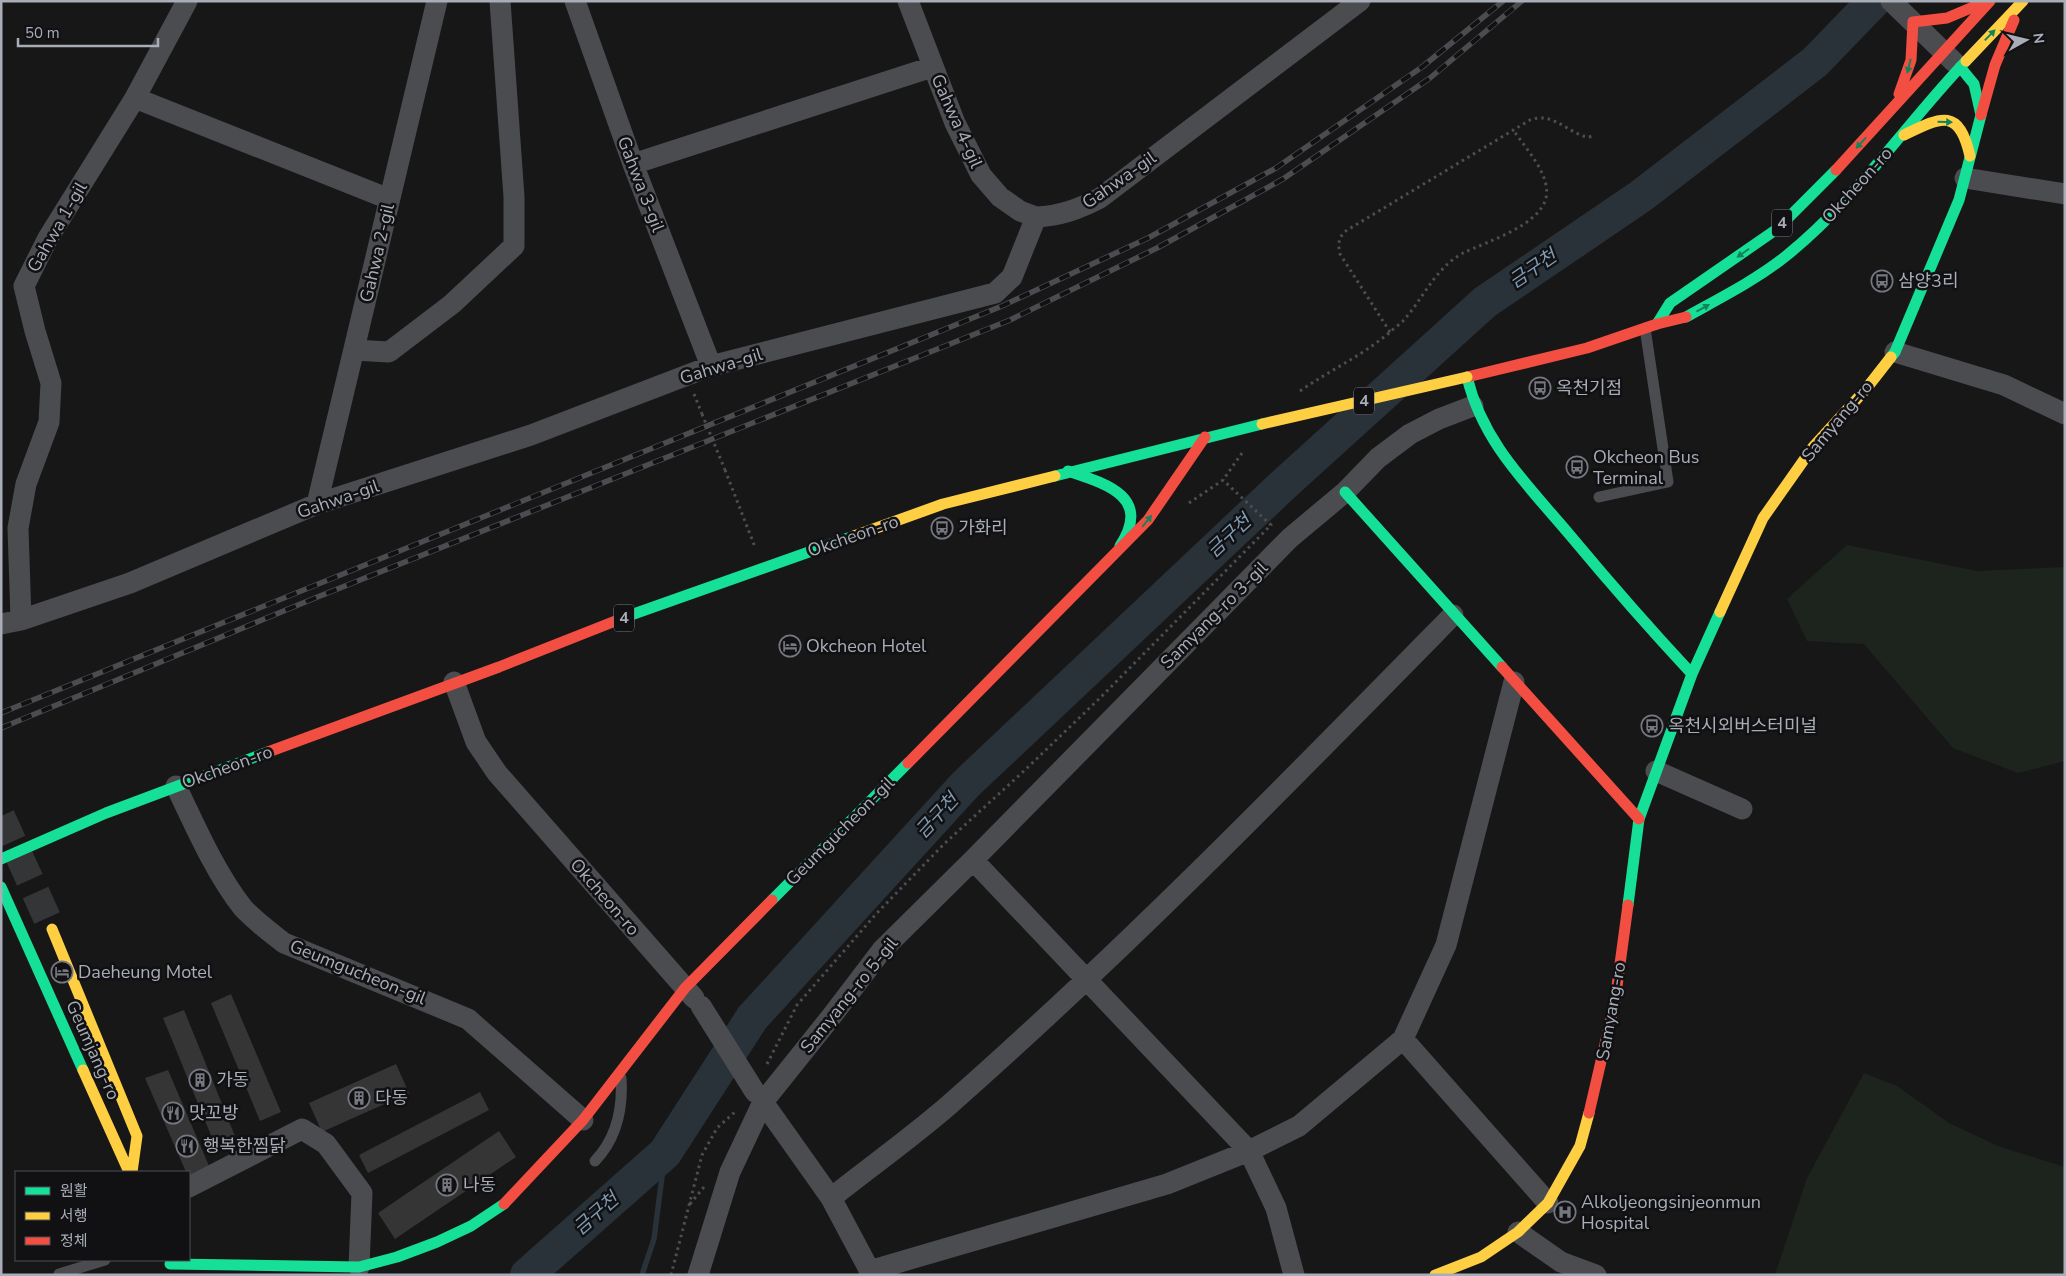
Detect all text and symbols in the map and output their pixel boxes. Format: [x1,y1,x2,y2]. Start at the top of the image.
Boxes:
scale bar [18,15,158,47]
north arrow [2001,15,2051,65]
text: 50 m [25,23,60,43]
one-way arrow [1984,29,1996,41]
text: N [2028,32,2049,45]
one-way arrow [1905,58,1913,73]
street label: Gahwa 4-gil [926,70,989,172]
one-way arrow [1938,118,1954,126]
street label: Gahwa 3-gil [612,133,670,236]
one-way arrow [1855,136,1867,148]
street label: Okcheon-ro [1816,142,1898,228]
street label: Gahwa-gil [1077,145,1161,214]
street label: Gahwa 1-gil [21,177,93,277]
street label: Gahwa 2-gil [354,201,400,305]
road number: 4 [1772,210,1792,237]
water label: 금구천 [1504,243,1563,294]
one-way arrow [1736,248,1749,258]
bus stop icon: 삼양3리 [1870,269,1894,293]
place label: 삼양3리 [1898,269,1958,293]
one-way arrow [1696,303,1709,312]
street label: Gahwa-gil [677,342,766,390]
street label: Samyang-ro [1796,375,1878,467]
bus stop icon: 옥천기점 [1528,376,1552,400]
place label: 옥천기점 [1556,376,1622,400]
road number: 4 [1354,388,1374,414]
place label: Okcheon Bus Terminal [1593,445,1700,490]
bus stop icon: Okcheon Bus Terminal [1565,455,1589,479]
street label: Gahwa-gil [294,474,383,524]
water label: 금구천 [1201,508,1258,563]
street label: Okcheon-ro [804,509,902,563]
one-way arrow [1142,514,1153,527]
bus stop icon: 가화리 [930,516,954,540]
place label: 가화리 [958,516,1008,540]
street label: Samyang-ro 3-gil [1155,556,1273,674]
road number: 4 [614,604,634,632]
hotel icon: Okcheon Hotel [778,634,802,658]
place label: Okcheon Hotel [806,634,927,658]
bus stop icon: 옥천시외버스터미널 [1640,714,1664,738]
place label: 옥천시외버스터미널 [1668,714,1817,738]
street label: Okcheon-ro [178,739,276,795]
street label: Geumgucheon-gil [780,771,900,891]
water label: 금구천 [910,787,965,844]
street label: Okcheon-ro [565,853,645,941]
street label: Samyang-ro 5-gil [795,931,904,1058]
street label: Geumgucheon-gil [286,934,430,1011]
hotel icon: Daeheung Motel [50,960,74,984]
place label: Daeheung Motel [78,960,213,984]
street label: Samyang-ro [1591,960,1631,1062]
street label: Geumjang-ro [60,996,126,1104]
building icon: 가동 [188,1068,212,1092]
place label: 가동 [216,1068,249,1092]
building icon: 다동 [347,1086,371,1110]
place label: 다동 [375,1086,408,1110]
restaurant icon: 맛꼬방 [161,1101,185,1125]
place label: 맛꼬방 [189,1101,239,1125]
restaurant icon: 행복한찜닭 [175,1134,199,1158]
place label: 행복한찜닭 [203,1134,286,1158]
legend [15,1171,190,1261]
building icon: 나동 [435,1173,459,1197]
place label: 나동 [463,1173,496,1197]
text: 원활 [60,1181,88,1201]
water label: 금구천 [568,1186,625,1241]
place label: Alkoljeongsinjeonmun Hospital [1581,1190,1761,1235]
hospital icon: Alkoljeongsinjeonmun Hospital [1553,1200,1577,1224]
text: 서행 [60,1206,88,1226]
text: 정체 [60,1231,88,1251]

